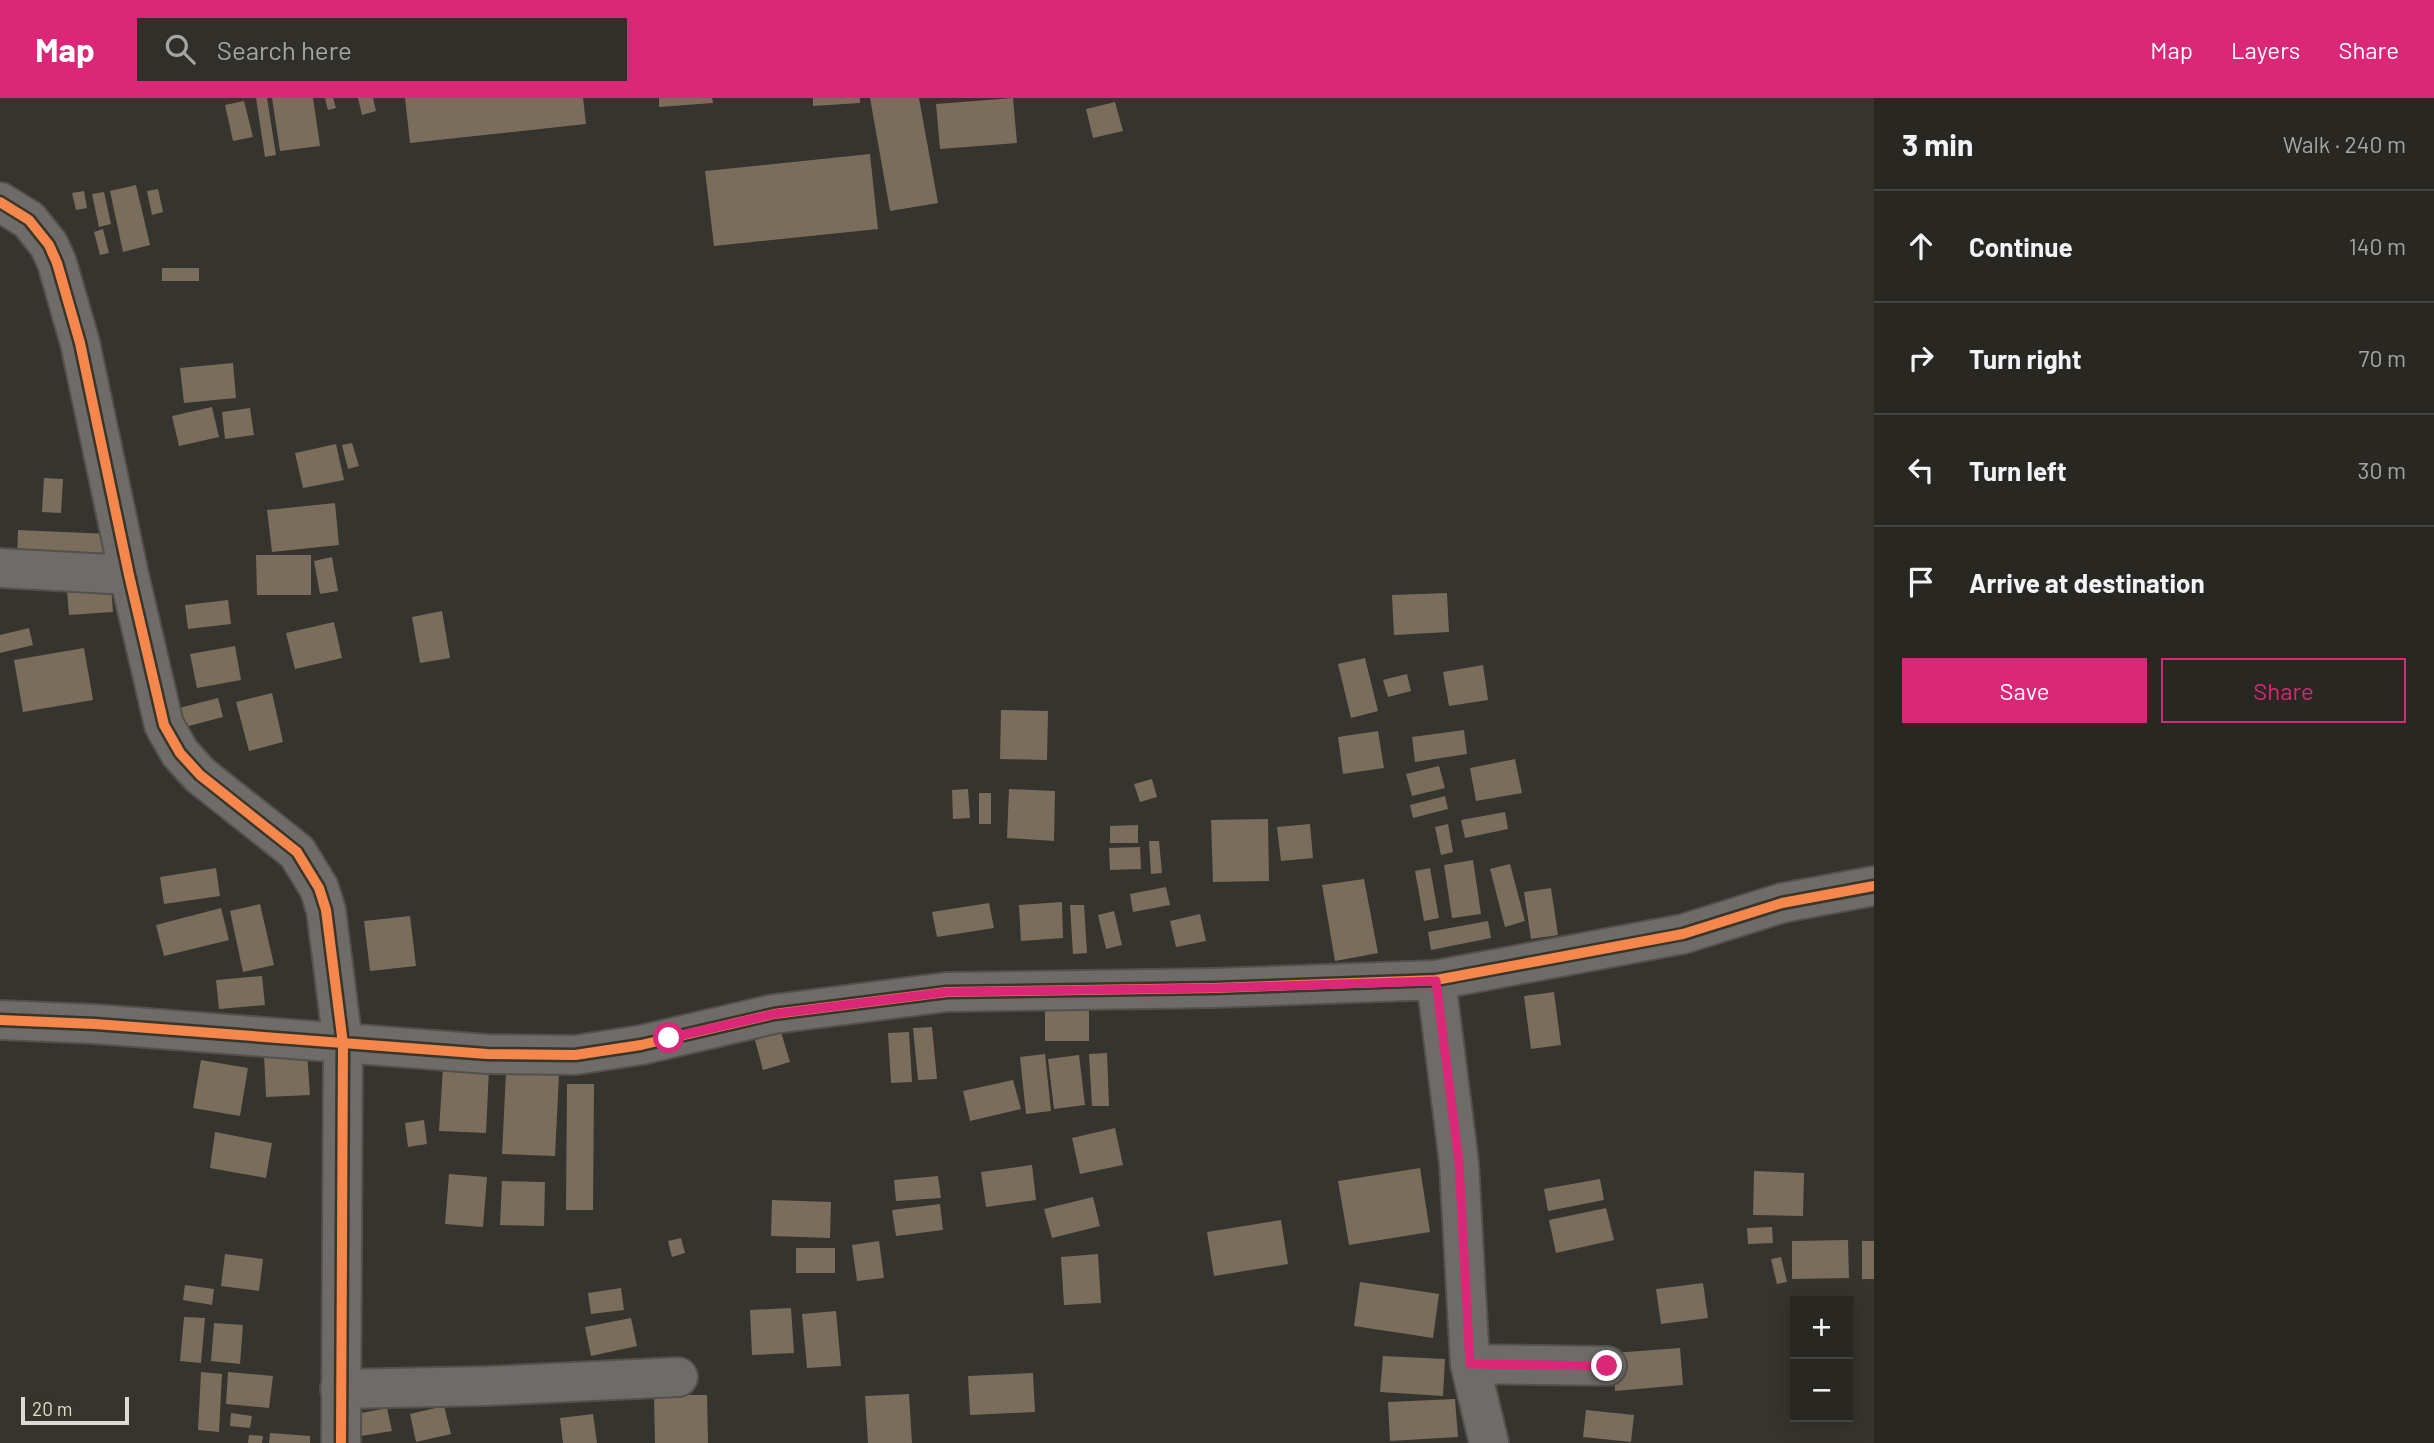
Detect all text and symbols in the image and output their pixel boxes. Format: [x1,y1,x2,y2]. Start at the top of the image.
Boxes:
search box [137,18,627,81]
text: Map [35,29,95,69]
icon: search [161,30,199,68]
text: Search here [217,34,352,65]
text: Map [2150,35,2193,64]
text: Layers [2231,35,2300,64]
text: Share [2338,35,2399,64]
text: 3 min [1902,126,1973,162]
text: Walk · 240 m [2283,130,2406,158]
icon: ahead [1902,227,1940,265]
text: Continue [1969,231,2073,262]
text: 140 m [2349,232,2406,260]
icon: right [1902,339,1940,377]
text: Turn right [1969,343,2082,374]
text: 70 m [2359,344,2406,372]
icon: left [1902,451,1940,489]
text: Turn left [1969,455,2067,486]
text: 30 m [2358,456,2406,484]
icon: arrive [1902,563,1940,601]
text: Arrive at destination [1969,567,2205,598]
button: Save [1902,658,2147,723]
button: Share [2161,658,2406,723]
route start [653,1022,684,1053]
map controls [1790,1296,1853,1422]
button: + [1790,1296,1853,1359]
route end [1591,1350,1622,1381]
button: − [1790,1359,1853,1422]
scale bar [21,1394,130,1426]
text: 20 m [32,1397,72,1420]

